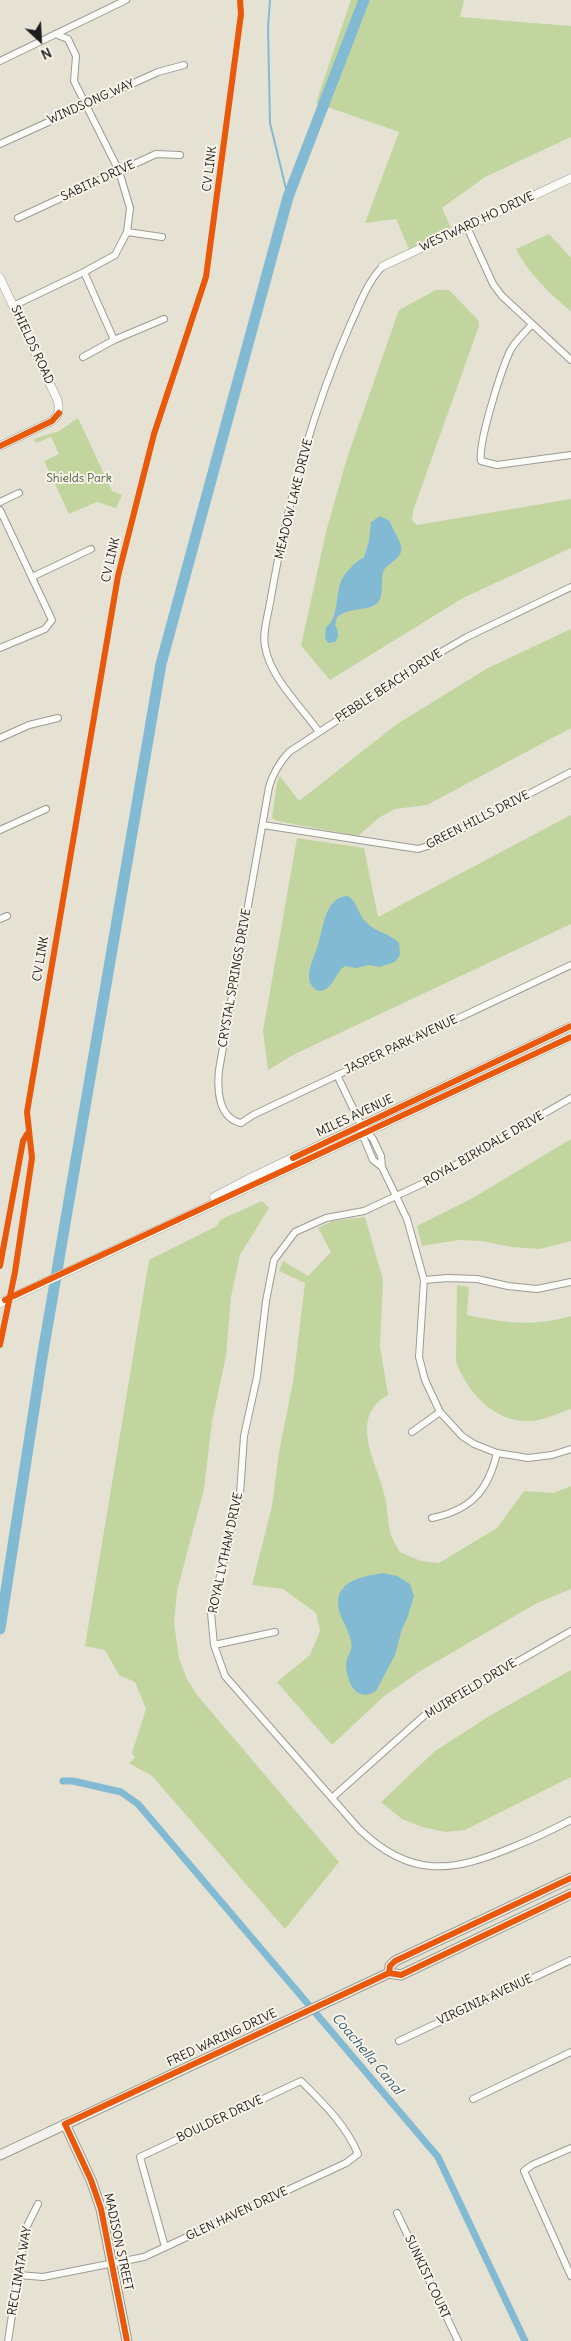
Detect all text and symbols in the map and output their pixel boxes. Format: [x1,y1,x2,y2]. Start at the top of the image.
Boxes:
north arrow [15,15,65,65]
text: N [38,43,55,64]
street label: WINDSONG WAY [46,76,136,128]
street label: CV LINK [200,145,220,193]
street label: SABITA DRIVE [59,158,137,204]
street label: WESTWARD HO DRIVE [417,189,537,255]
street label: SHIELDS ROAD [7,303,57,387]
street label: MEADOW LAKE DRIVE [272,437,316,561]
park label: Shields Park [46,472,112,486]
street label: CV LINK [99,536,123,584]
street label: PEBBLE BEACH DRIVE [333,646,445,726]
street label: GREEN HILLS DRIVE [424,788,532,852]
street label: CRYSTAL SPRINGS DRIVE [216,907,254,1049]
street label: CV LINK [30,935,52,983]
street label: JASPER PARK AVENUE [342,1012,460,1078]
street label: MILES AVENUE [314,1092,396,1140]
street label: ROYAL BIRKDALE DRIVE [421,1109,547,1189]
street label: ROYAL LYTHAM DRIVE [206,1491,246,1615]
street label: MUIRFIELD DRIVE [423,1656,519,1722]
street label: VIRGINIA AVENUE [435,1972,535,2028]
street label: FRED WARING DRIVE [165,2006,279,2070]
water label: Coachella Canal [328,2010,406,2098]
street label: BOULDER DRIVE [174,2093,266,2145]
street label: GLEN HAVEN DRIVE [184,2184,290,2244]
street label: MADISON STREET [101,2192,135,2292]
street label: RECLINATA WAY [5,2225,35,2317]
street label: SUNKIST COURT [401,2233,453,2321]

